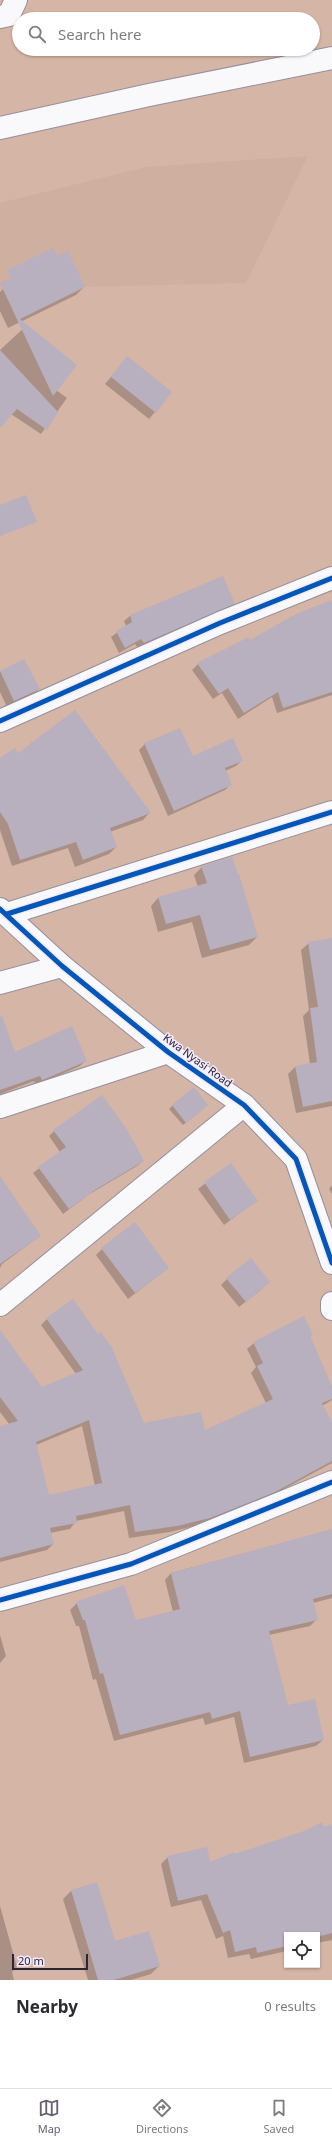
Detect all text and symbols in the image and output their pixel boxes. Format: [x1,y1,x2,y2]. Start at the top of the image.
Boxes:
search box [12,12,320,56]
icon: search [26,23,48,45]
text: Search here [58,24,141,44]
street label: Kwa Nyasi Road [160,1030,236,1090]
map controls [284,1932,320,1968]
button: locate [284,1932,320,1968]
scale bar [12,1952,88,1971]
text: 20 m [18,1953,44,1968]
text: Nearby [16,1995,78,2018]
text: 0 results [264,1997,316,2015]
tab: Map [38,2097,61,2136]
tab: Directions [136,2097,188,2136]
tab: Saved [264,2097,294,2136]

